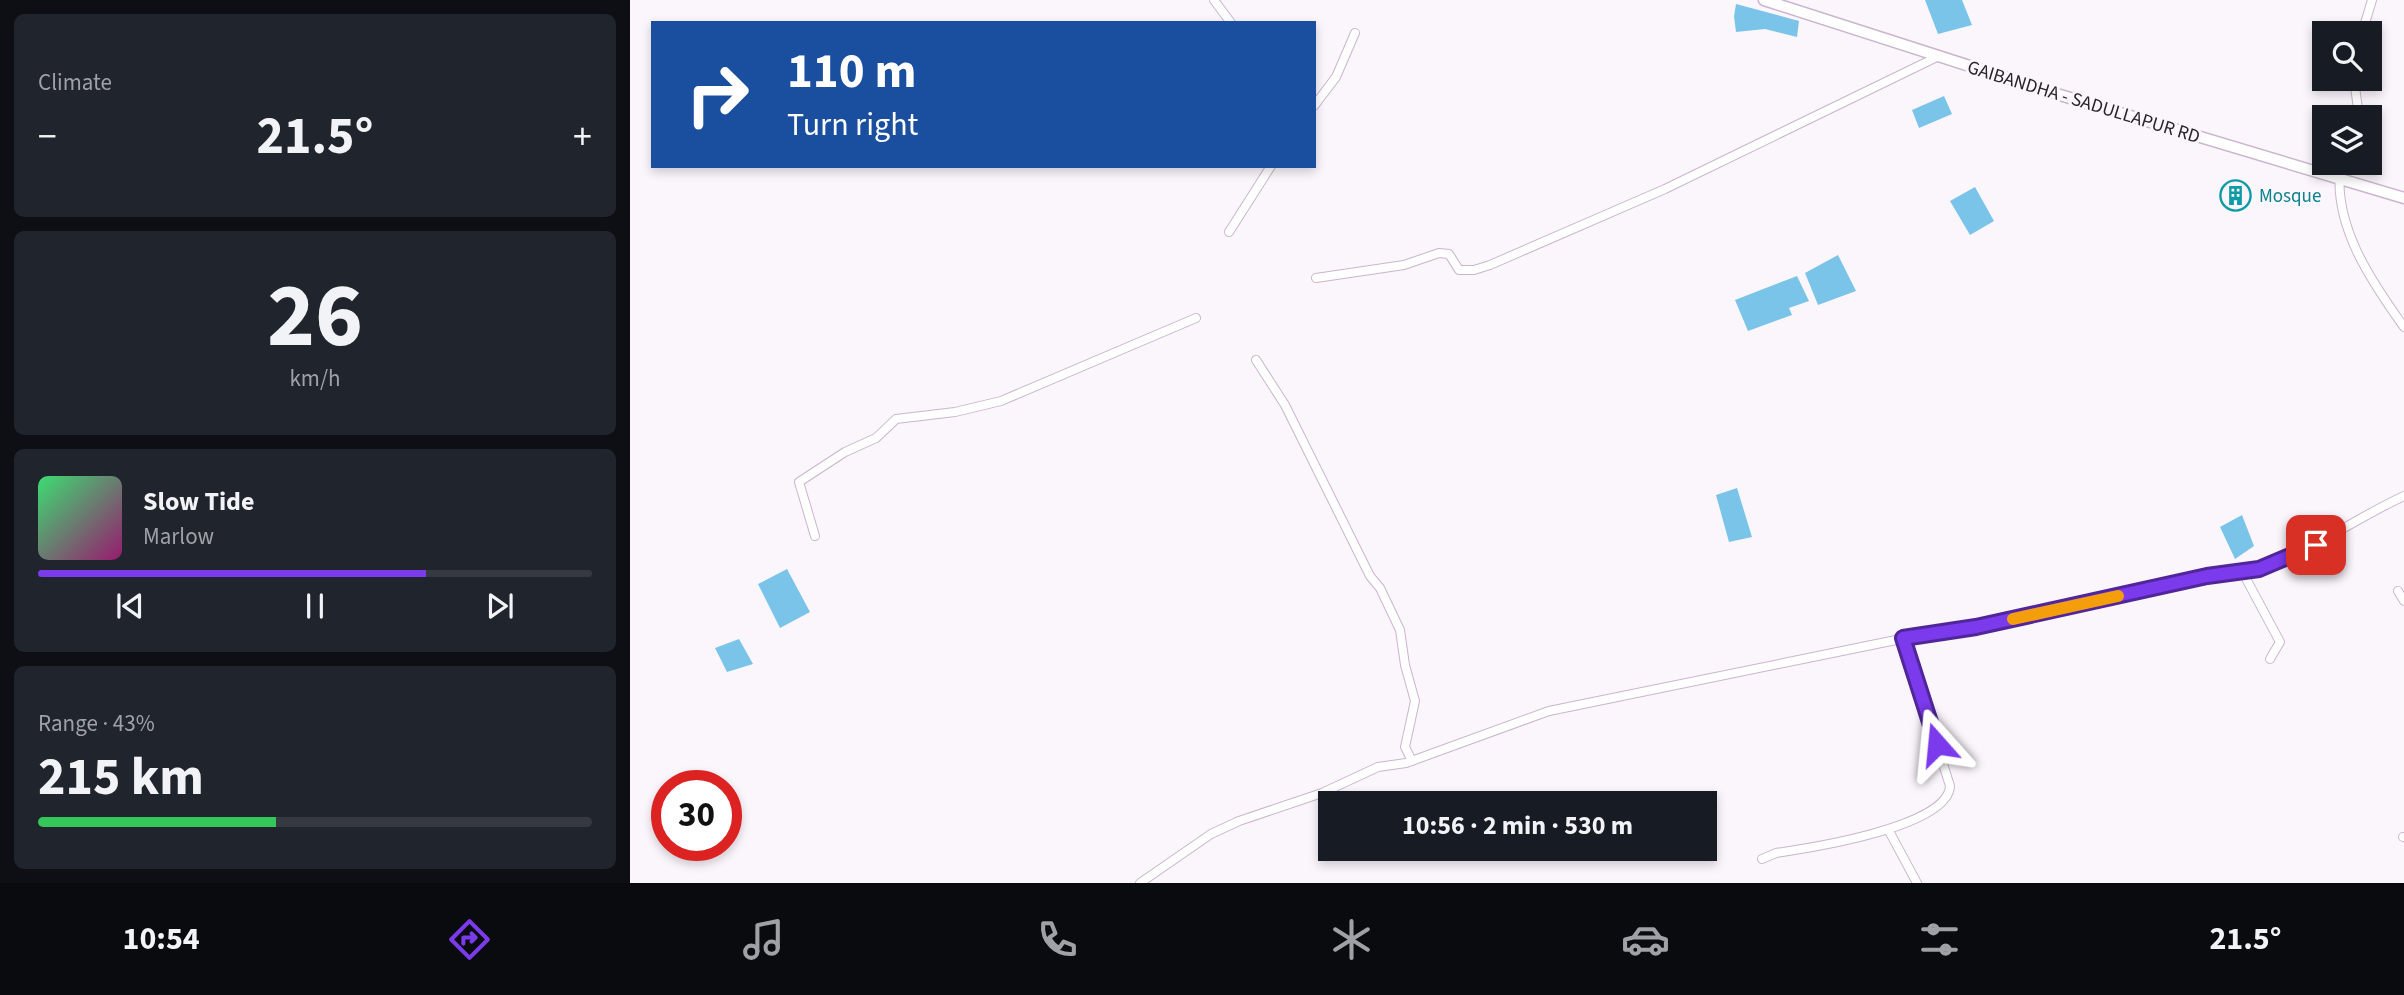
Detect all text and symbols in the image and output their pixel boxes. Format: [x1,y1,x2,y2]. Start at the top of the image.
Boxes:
map controls [2312,21,2382,175]
button: search [2312,21,2382,91]
text: 110 m [787,37,916,107]
icon: right [672,49,763,140]
street label: GAIBANDHA - SADULLAPUR RD [1964,54,2203,151]
text: Climate [38,66,112,99]
text: 21.5° [257,100,373,174]
text: Turn right [787,102,918,148]
button: layers [2312,105,2382,175]
text: − [38,110,57,164]
text: + [573,110,592,164]
building icon: Mosque [2219,178,2253,212]
place label: Mosque [2259,183,2321,210]
text: 26 [267,252,363,381]
text: km/h [289,362,341,395]
text: Slow Tide [143,483,254,520]
pin [2286,515,2346,575]
text: Marlow [143,520,214,553]
icon: arrive [2297,526,2335,564]
icon: previous [111,587,149,625]
icon: pause [296,587,334,625]
icon: next [481,587,519,625]
text: Range · 43% [38,707,155,740]
position arrow [1900,707,1974,781]
text: 215 km [38,741,204,815]
speed limit sign: 30 [651,770,742,861]
text: 10:56 · 2 min · 530 m [1402,807,1633,844]
icon: directions [445,915,494,964]
icon: music [739,915,788,964]
icon: phone [1033,915,1082,964]
icon: climate [1327,915,1376,964]
icon: car [1621,915,1670,964]
icon: filters [1915,915,1964,964]
text: 10:54 [123,916,200,962]
text: 21.5° [2209,916,2281,962]

